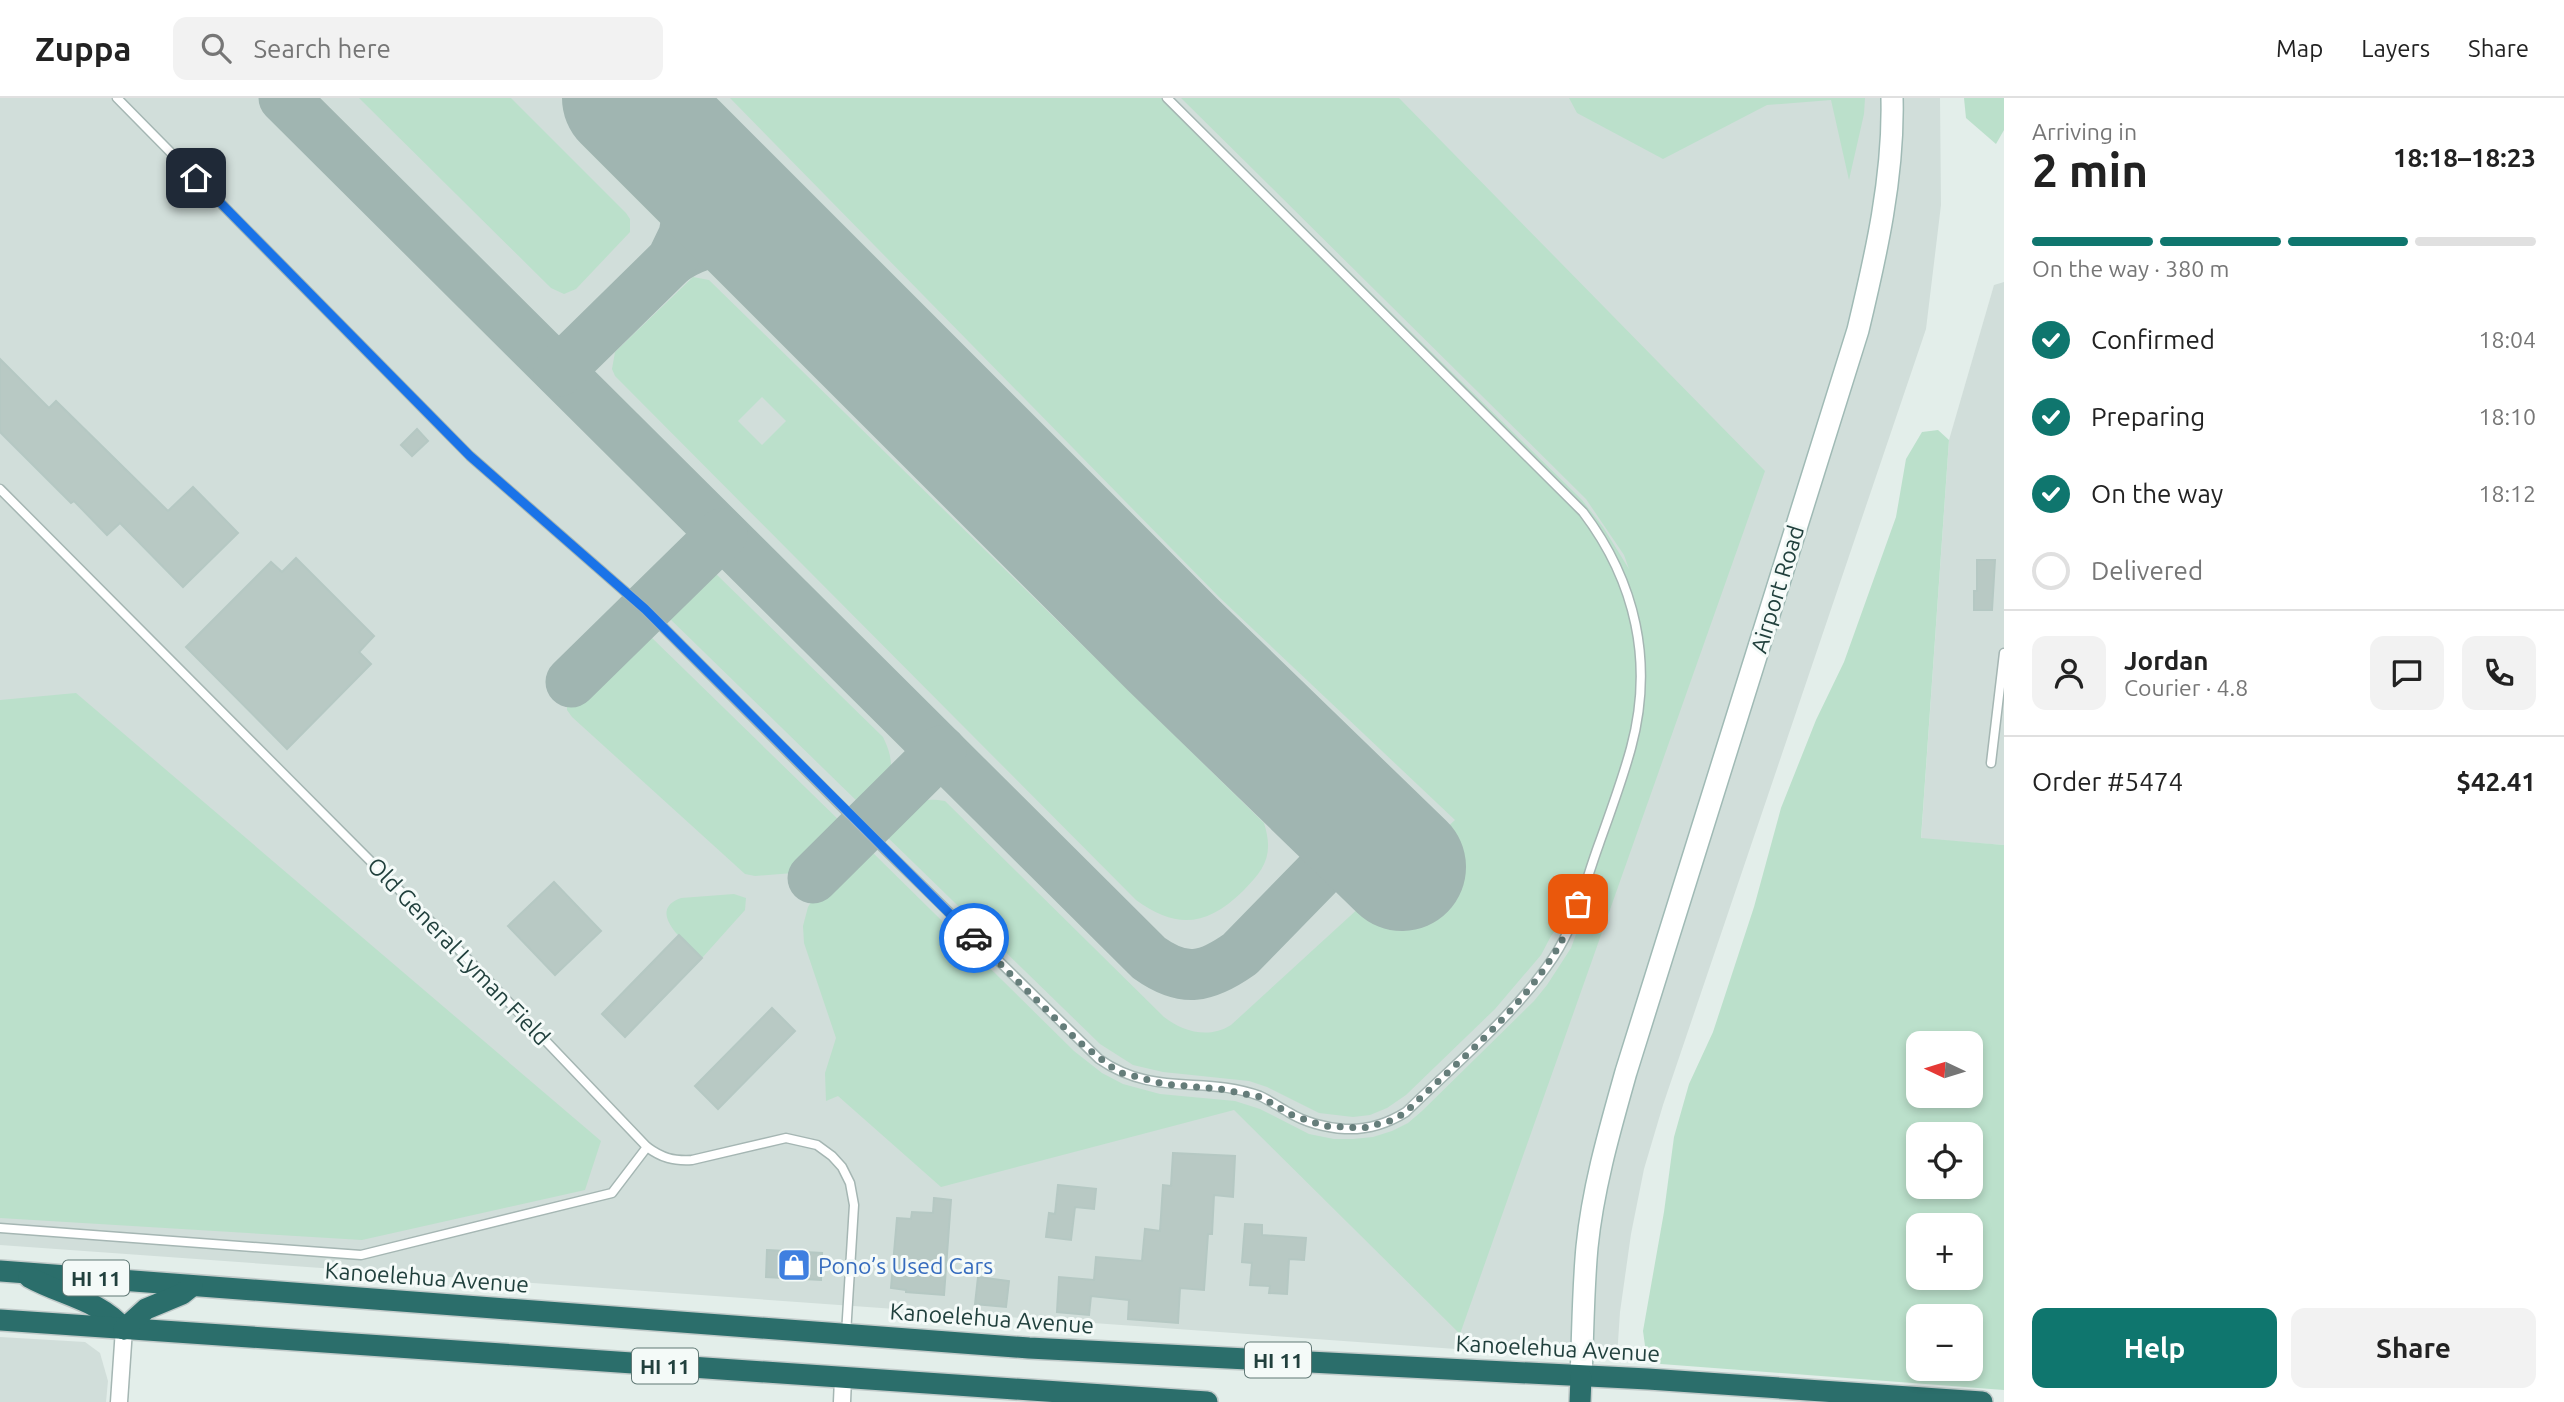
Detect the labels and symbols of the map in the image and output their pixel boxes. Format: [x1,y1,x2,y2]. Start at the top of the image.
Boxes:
pin [166,148,226,208]
street label: Airport Road [1746,522,1808,656]
street label: Old General Lyman Field [363,852,555,1050]
pin [1548,874,1608,934]
courier [939,903,1009,973]
north arrow [1906,1031,1983,1108]
shop icon: Pono’s Used Cars [775,1246,813,1284]
place label: Pono’s Used Cars [818,1253,993,1278]
street label: Kanoelehua Avenue [324,1257,530,1297]
road number: HI 11 [63,1260,129,1296]
street label: Kanoelehua Avenue [889,1298,1095,1338]
street label: Kanoelehua Avenue [1455,1330,1661,1366]
road number: HI 11 [1245,1342,1311,1378]
road number: HI 11 [632,1348,698,1384]

